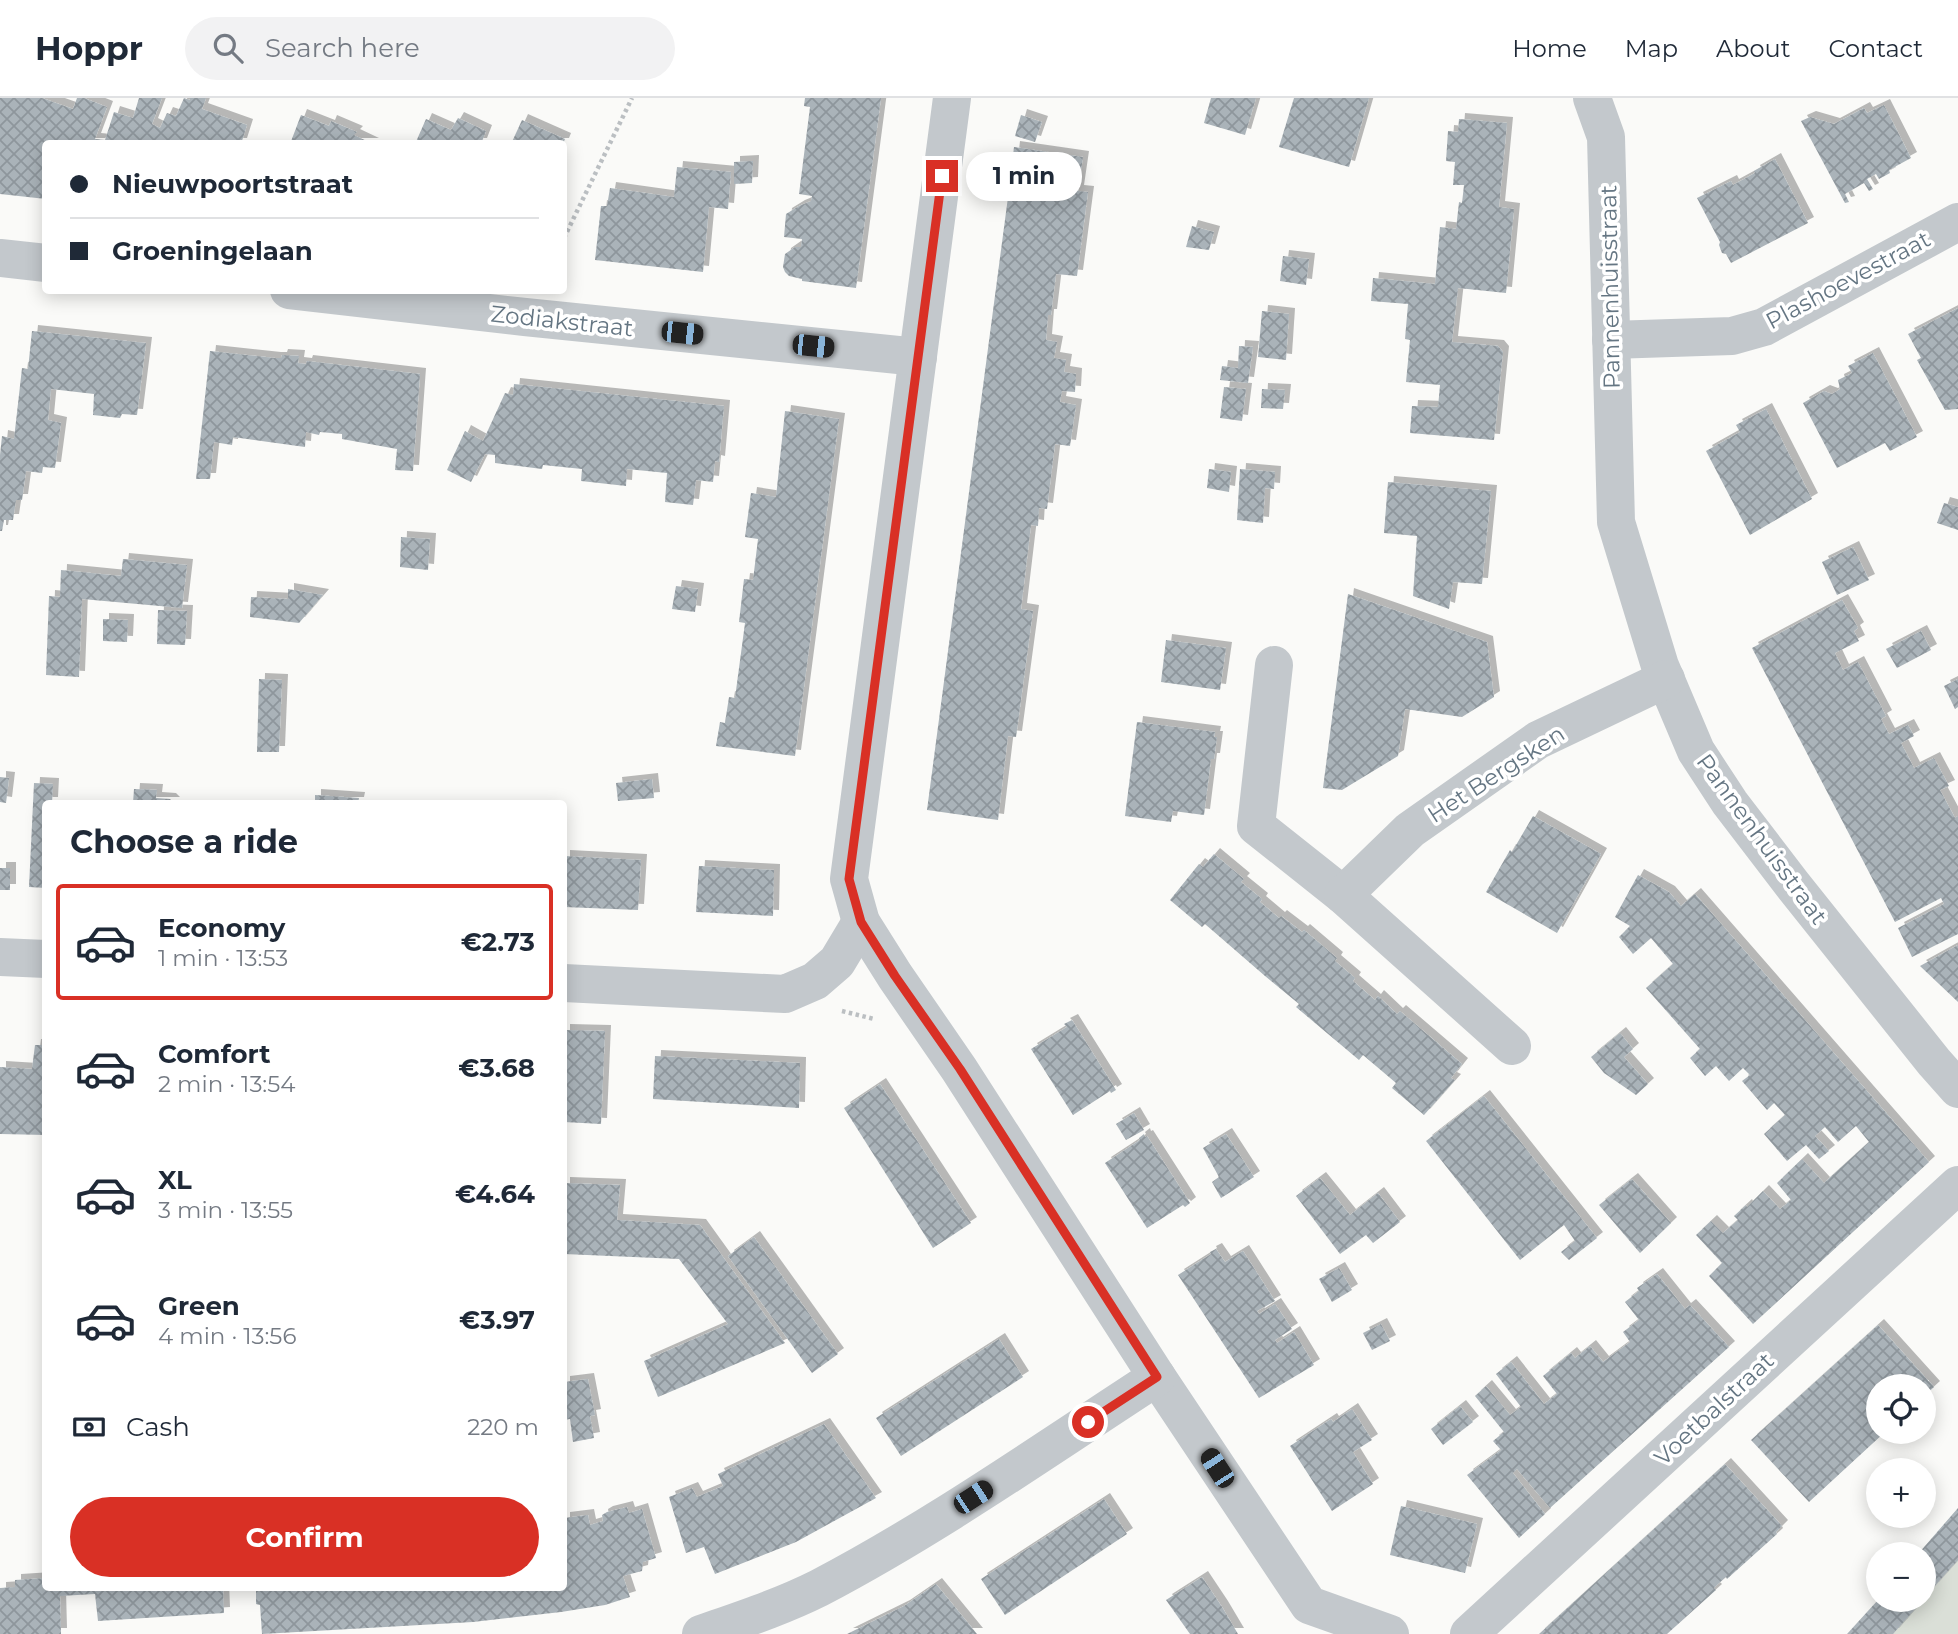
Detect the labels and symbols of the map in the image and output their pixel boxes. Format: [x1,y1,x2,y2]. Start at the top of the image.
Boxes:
callout: 1 min [967,152,1082,200]
route end [926,160,958,192]
street label: Pannenhuisstraat [1594,185,1626,389]
street label: Plashoevestraat [1761,225,1935,335]
street label: Zodiakstraat [489,300,635,342]
car [661,320,704,346]
car [792,333,835,359]
street label: Het Bergsken [1422,719,1570,829]
street label: Pannenhuisstraat [1691,748,1833,930]
street label: Voetbalstraat [1648,1347,1780,1471]
route start [1072,1406,1104,1438]
car [1197,1445,1238,1491]
car [950,1477,997,1517]

